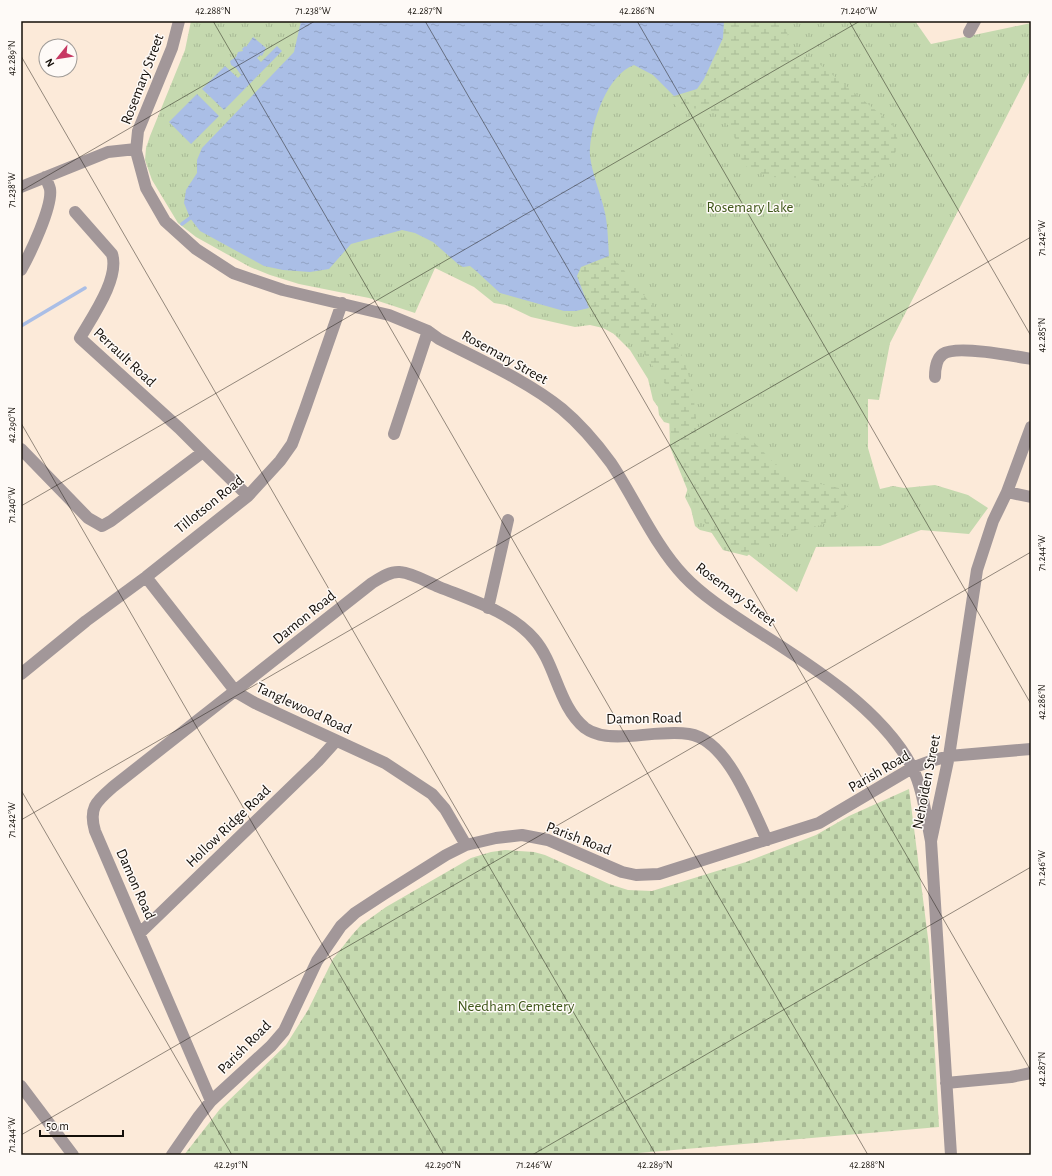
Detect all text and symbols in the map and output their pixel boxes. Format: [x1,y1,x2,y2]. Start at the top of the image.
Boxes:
text: 42.288°N [195,6,231,16]
text: 71.238°W [295,6,331,16]
text: 42.287°N [408,6,442,16]
text: 42.286°N [619,6,655,16]
text: 71.240°W [841,6,877,16]
street label: Rosemary Street [118,32,167,127]
north arrow [38,38,78,78]
text: 42.289°N [7,40,17,76]
text: N [43,57,56,69]
text: 71.238°W [7,172,17,208]
park label: Rosemary Lake [707,200,794,215]
text: 71.242°W [1037,220,1047,256]
text: 42.285°N [1037,318,1047,352]
street label: Perrault Road [91,325,159,390]
street label: Rosemary Street [459,328,550,387]
text: 42.290°N [7,407,17,443]
street label: Tillotson Road [172,472,247,536]
text: 71.240°W [7,487,17,523]
text: 71.244°W [1037,535,1047,571]
street label: Rosemary Street [693,560,779,629]
street label: Damon Road [270,588,339,647]
street label: Tanglewood Road [254,680,354,737]
text: 42.286°N [1037,684,1047,720]
street label: Damon Road [606,710,682,727]
street label: Nehoiden Street [910,733,943,831]
street label: Parish Road [846,748,913,795]
street label: Hollow Ridge Road [183,782,274,870]
text: 71.242°W [7,802,17,838]
street label: Parish Road [544,819,614,858]
street label: Damon Road [113,847,158,922]
text: 71.246°W [1037,850,1047,886]
park label: Needham Cemetery [458,999,575,1014]
street label: Parish Road [215,1018,274,1077]
text: 42.287°N [1037,1052,1047,1086]
scale bar [40,1112,123,1138]
text: 71.244°W [7,1117,17,1153]
text: 50 m [46,1120,69,1132]
text: 42.291°N [214,1160,248,1170]
text: 42.290°N [425,1160,461,1170]
text: 71.246°W [516,1160,552,1170]
text: 42.289°N [637,1160,673,1170]
text: 42.288°N [849,1160,885,1170]

